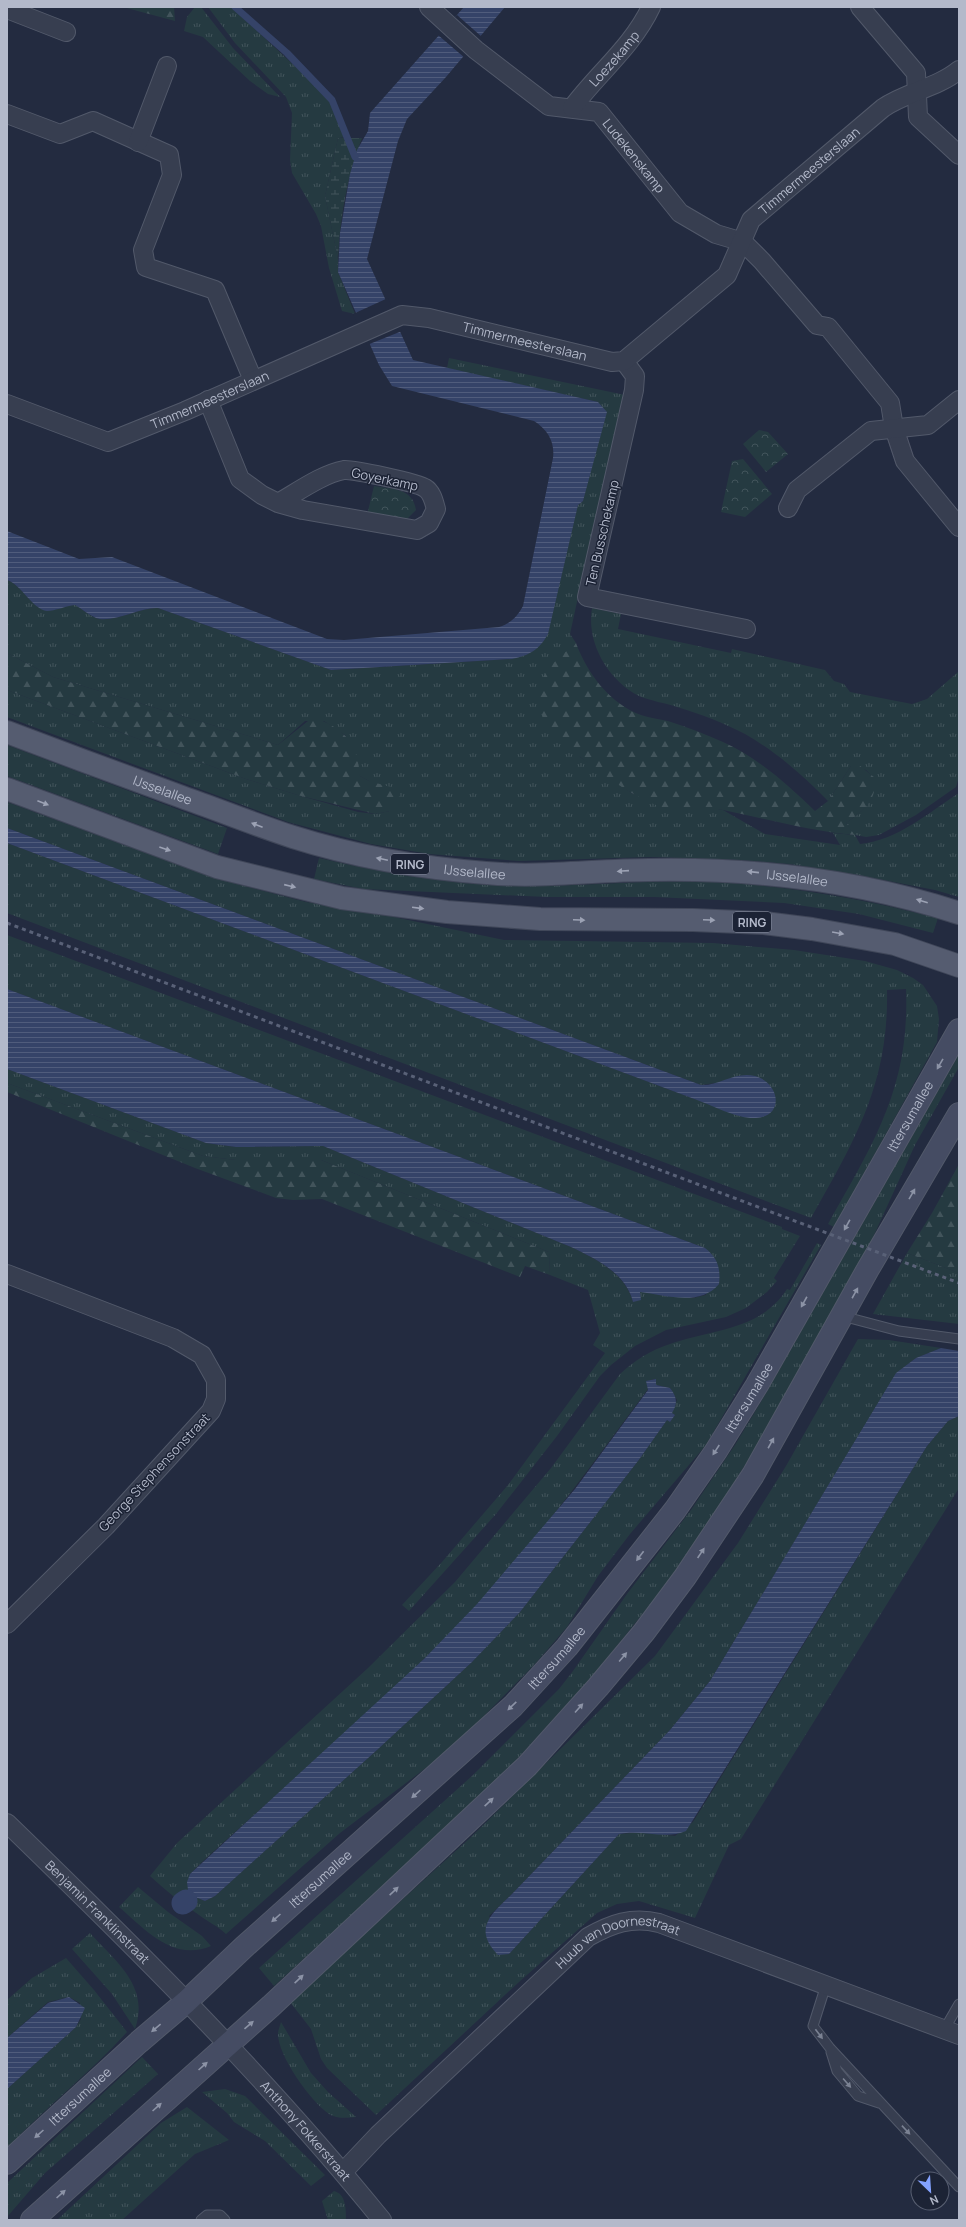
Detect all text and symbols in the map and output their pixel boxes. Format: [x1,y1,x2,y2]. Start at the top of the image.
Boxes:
street label: Loezekamp [585,27,643,90]
street label: Ludekenskamp [599,115,669,197]
street label: Timmermeesterslaan [755,123,863,219]
street label: Timmermeesterslaan [461,317,589,365]
street label: Timmermeesterslaan [148,366,272,433]
street label: Goyerkamp [350,463,420,495]
street label: Ten Busschekamp [581,478,623,588]
street label: IJsselallee [130,771,195,809]
one-way arrow [38,801,50,807]
one-way arrow [250,821,262,827]
one-way arrow [160,846,172,852]
road number: RING [391,854,429,874]
one-way arrow [376,856,388,862]
street label: IJsselallee [443,860,506,883]
street label: IJsselallee [766,865,830,891]
one-way arrow [617,868,629,875]
one-way arrow [747,869,759,875]
one-way arrow [284,883,296,889]
one-way arrow [916,898,928,904]
one-way arrow [412,905,424,911]
road number: RING [733,912,771,932]
one-way arrow [573,917,586,923]
one-way arrow [703,917,715,924]
one-way arrow [832,930,844,936]
one-way arrow [936,1058,943,1070]
street label: Ittersumallee [883,1077,937,1155]
one-way arrow [909,1188,916,1200]
one-way arrow [844,1219,851,1231]
one-way arrow [851,1287,858,1299]
one-way arrow [800,1296,807,1308]
street label: Ittersumallee [721,1359,777,1436]
street label: George Stephensonstraat [94,1409,214,1535]
one-way arrow [767,1437,774,1449]
one-way arrow [712,1445,720,1455]
one-way arrow [697,1548,705,1558]
one-way arrow [636,1550,644,1561]
street label: Ittersumallee [524,1622,590,1693]
one-way arrow [619,1651,628,1662]
one-way arrow [507,1701,517,1711]
one-way arrow [575,1703,584,1713]
one-way arrow [411,1789,421,1798]
one-way arrow [484,1797,494,1807]
street label: Ittersumallee [285,1845,356,1912]
street label: Benjamin Franklinstraat [41,1856,154,1968]
one-way arrow [389,1886,400,1895]
street label: Huub van Doornestraat [551,1911,683,1972]
one-way arrow [271,1913,282,1922]
one-way arrow [294,1975,305,1984]
one-way arrow [244,2020,254,2030]
one-way arrow [151,2023,162,2032]
one-way arrow [815,2028,823,2039]
one-way arrow [198,2061,208,2070]
street label: Ittersumallee [45,2063,115,2129]
street label: Anthony Fokkerstraat [256,2076,355,2185]
one-way arrow [842,2078,851,2087]
one-way arrow [152,2102,163,2111]
one-way arrow [901,2125,911,2135]
one-way arrow [34,2129,44,2139]
north arrow [910,2171,950,2211]
one-way arrow [56,2189,66,2199]
text: N [928,2192,941,2209]

